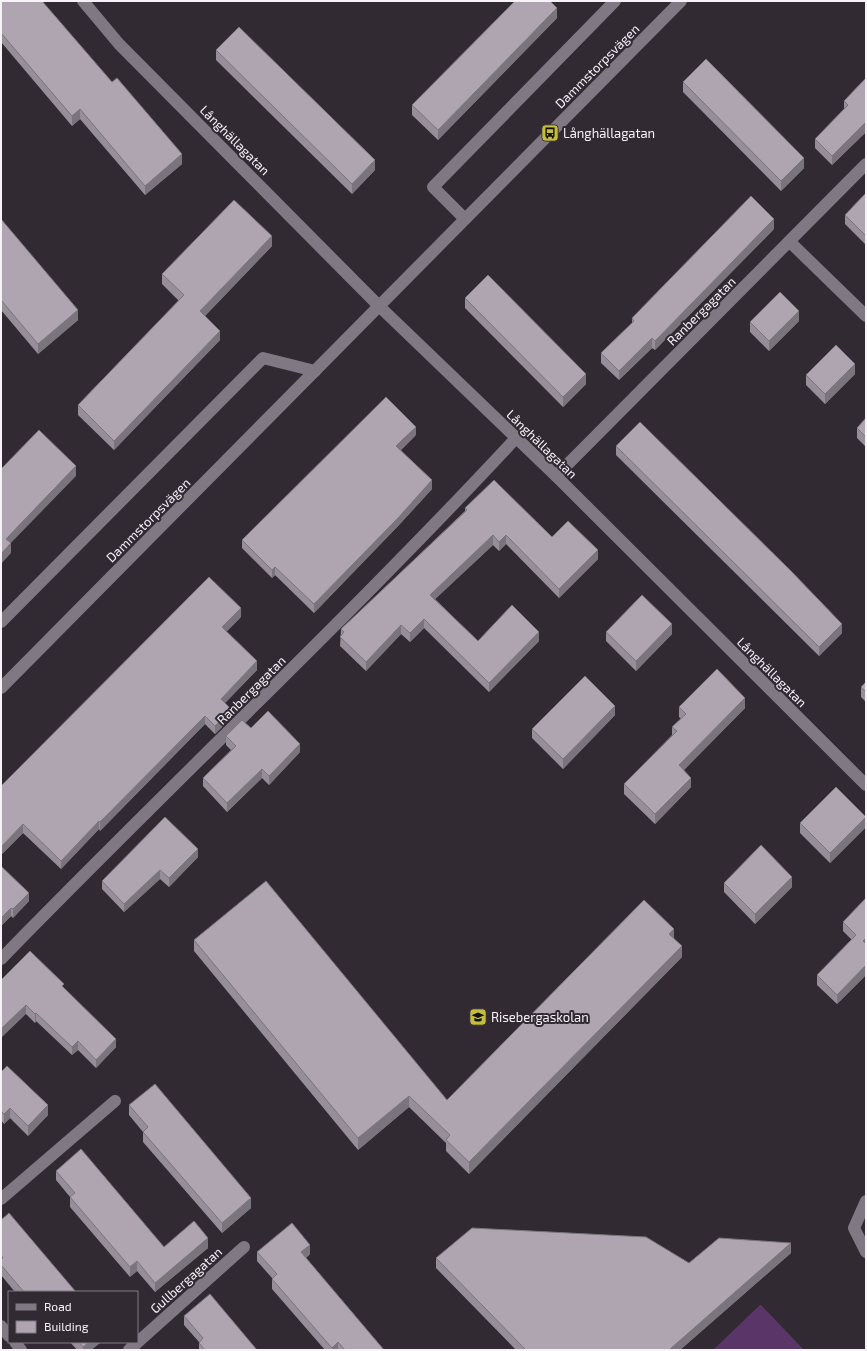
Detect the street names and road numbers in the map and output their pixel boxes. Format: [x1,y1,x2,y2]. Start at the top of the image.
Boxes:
street label: Dammstorpsvägen [552,21,642,111]
street label: Långhällagatan [197,102,273,178]
street label: Ranbergagatan [663,273,739,349]
street label: Långhällagatan [503,406,581,482]
street label: Dammstorpsvägen [103,475,193,565]
street label: Långhällagatan [734,634,810,710]
street label: Ranbergagatan [213,652,289,728]
street label: Gullbergagatan [147,1244,225,1316]

